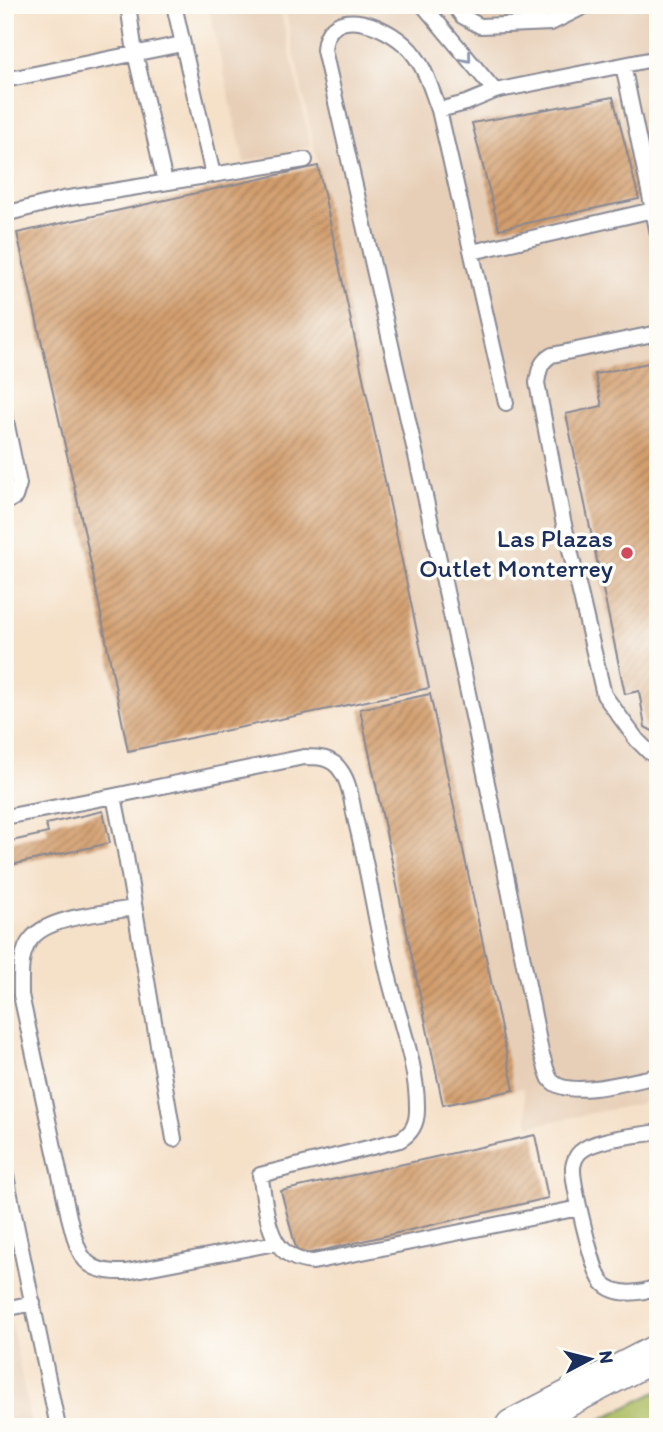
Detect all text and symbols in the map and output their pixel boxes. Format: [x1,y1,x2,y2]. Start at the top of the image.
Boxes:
one-way arrow [459,49,471,62]
place label: Las Plazas Outlet Monterrey [419,522,613,584]
marker: Las Plazas Outlet Monterrey [619,545,635,561]
north arrow [554,1324,624,1394]
text: N [594,1349,619,1365]

